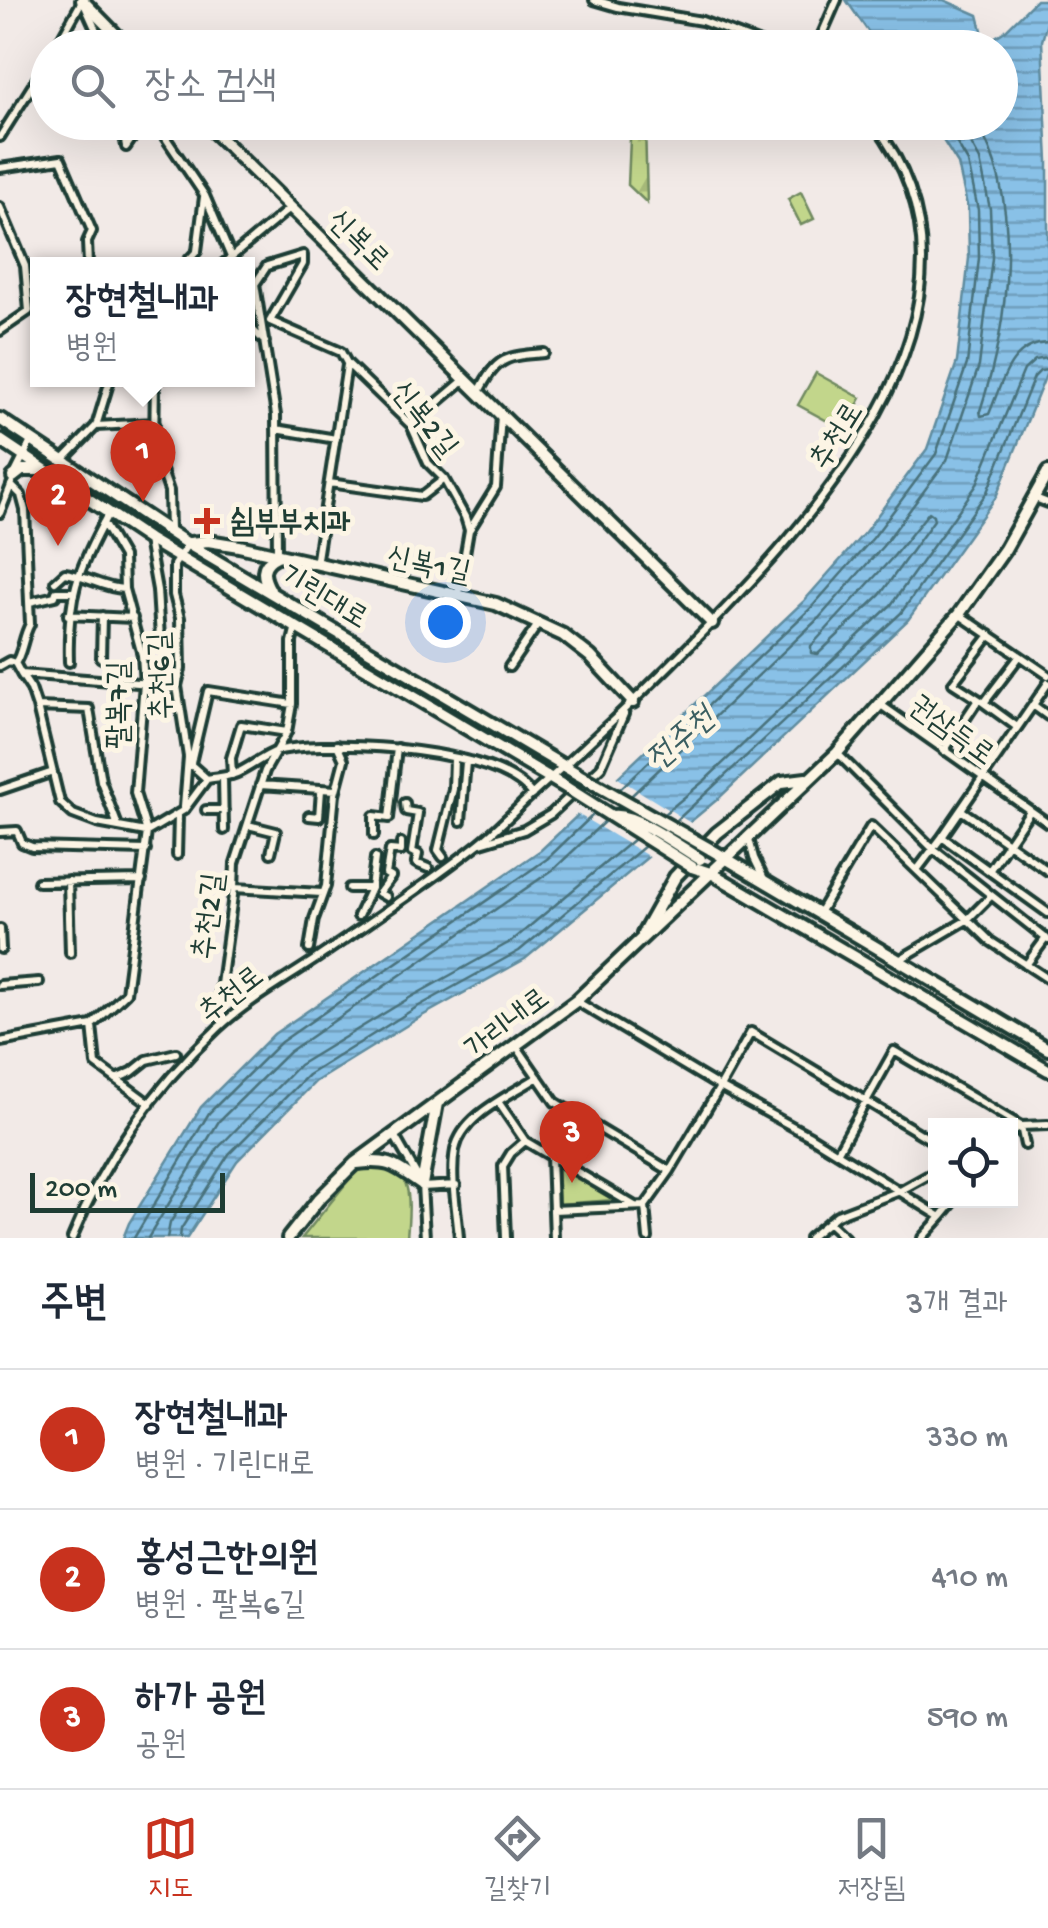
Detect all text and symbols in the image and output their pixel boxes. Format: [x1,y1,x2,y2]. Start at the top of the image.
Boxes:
search box [30,30,1018,140]
icon: search [65,58,120,113]
text: 장소 검색 [145,66,276,110]
street label: 신복로 [319,204,395,280]
popup [30,257,255,387]
text: 장현철내과 [66,282,219,326]
text: 병원 [66,331,118,369]
street label: 신복2길 [382,376,463,466]
street label: 추천로 [805,397,873,477]
pin: 1 [110,420,176,502]
pin: 2 [26,464,90,546]
place label: 쉼부부치과 [230,507,351,543]
marker: 쉼부부치과 [194,508,220,534]
street label: 신복1길 [383,541,473,593]
street label: 기린대로 [272,559,373,639]
your location [420,597,471,648]
street label: 추천6길 [144,631,183,720]
street label: 팔복7길 [104,661,139,749]
street label: 권삼득로 [901,690,1000,775]
water label: 전주천 [641,699,726,780]
street label: 추천2길 [189,871,234,962]
street label: 추천로 [193,960,272,1033]
street label: 가리내로 [460,983,558,1069]
pin: 3 [540,1100,604,1183]
map controls [928,1118,1018,1208]
button: locate [928,1118,1018,1208]
scale bar [30,1168,225,1212]
text: 200 m [45,1174,117,1207]
text: 주변 [40,1282,108,1331]
text: 3개 결과 [907,1287,1008,1325]
text: 장현철내과 [135,1399,288,1443]
text: 1 [66,1420,79,1458]
text: 330 m [926,1420,1008,1458]
text: 병원 · 기린대로 [135,1448,315,1486]
text: 홍성근한의원 [135,1539,318,1583]
text: 2 [65,1560,80,1598]
text: 410 m [931,1560,1008,1598]
text: 병원 · 팔복6길 [135,1588,305,1626]
text: 하가 공원 [135,1679,266,1723]
text: 3 [64,1700,81,1738]
text: 590 m [927,1700,1008,1738]
text: 공원 [135,1728,187,1766]
tab: 지도 [143,1811,198,1907]
tab: 길찾기 [484,1811,552,1907]
tab: 저장됨 [837,1811,905,1907]

